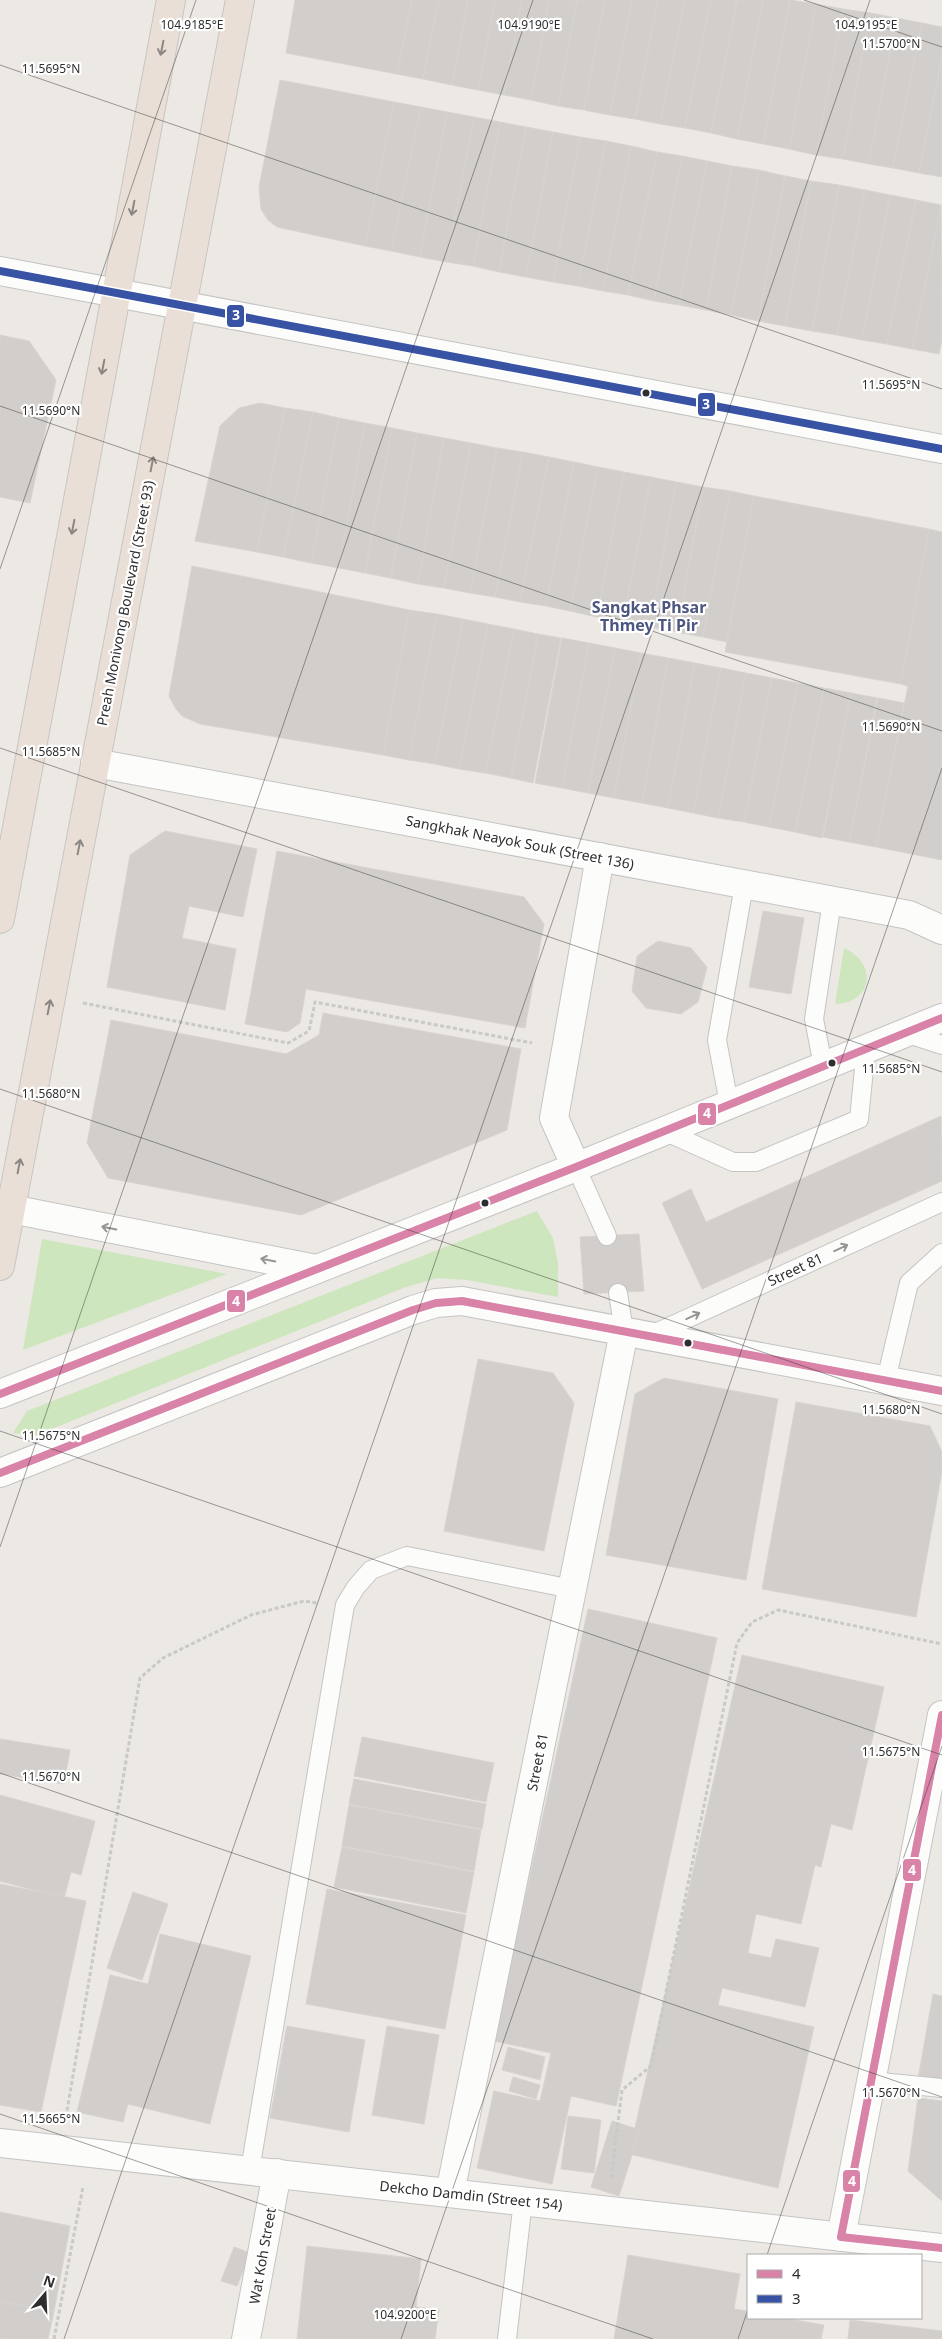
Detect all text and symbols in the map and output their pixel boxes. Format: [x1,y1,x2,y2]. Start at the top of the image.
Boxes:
text: 104.9185°E [160,16,224,33]
text: 104.9190°E [497,16,561,33]
text: 104.9195°E [834,16,898,33]
text: 11.5700°N [862,35,920,52]
one-way arrow [157,40,167,56]
text: 11.5695°N [22,60,80,77]
one-way arrow [127,199,137,215]
line badge: 3 [226,304,245,328]
text: 3 [232,305,240,324]
one-way arrow [97,359,107,375]
text: 11.5695°N [862,376,920,393]
unlabelled marker [641,388,651,398]
line badge: 3 [697,392,716,417]
text: 3 [702,394,710,413]
text: 11.5690°N [22,402,80,419]
one-way arrow [147,456,157,472]
street label: Preah Monivong Boulevard (Street 93) [92,479,158,727]
one-way arrow [68,519,77,535]
district label: Sangkat Phsar Thmey Ti Pir [592,596,706,636]
text: 11.5690°N [862,718,920,735]
text: 11.5685°N [22,743,80,760]
street label: Sangkhak Neayok Souk (Street 136) [404,811,636,873]
one-way arrow [75,840,84,856]
one-way arrow [45,999,54,1015]
unlabelled marker [827,1058,837,1068]
text: 11.5685°N [862,1060,920,1077]
text: 11.5680°N [22,1085,80,1102]
line badge: 4 [697,1102,717,1126]
text: 4 [703,1103,711,1122]
one-way arrow [14,1159,24,1175]
unlabelled marker [480,1198,490,1208]
one-way arrow [101,1223,117,1232]
one-way arrow [833,1243,848,1253]
street label: Street 81 [764,1248,826,1290]
one-way arrow [261,1255,277,1264]
line badge: 4 [226,1289,246,1313]
text: 4 [232,1291,240,1310]
one-way arrow [685,1310,700,1320]
unlabelled marker [683,1338,693,1348]
text: 11.5680°N [862,1401,920,1418]
text: 11.5675°N [22,1427,80,1444]
street label: Street 81 [522,1731,552,1793]
text: 11.5675°N [862,1743,920,1760]
text: 11.5670°N [22,1768,80,1785]
line badge: 4 [902,1858,922,1882]
text: 4 [908,1860,916,1879]
text: 11.5670°N [862,2084,920,2101]
text: 11.5665°N [22,2110,80,2127]
line badge: 4 [842,2169,861,2193]
text: 4 [848,2171,856,2190]
street label: Dekcho Damdin (Street 154) [379,2176,563,2214]
street label: Wat Koh Street [244,2206,280,2306]
legend [747,2254,922,2319]
text: 4 [792,2263,801,2283]
north arrow [20,2269,70,2319]
text: N [41,2270,58,2292]
text: 3 [792,2288,801,2308]
text: 104.9200°E [373,2306,437,2323]

